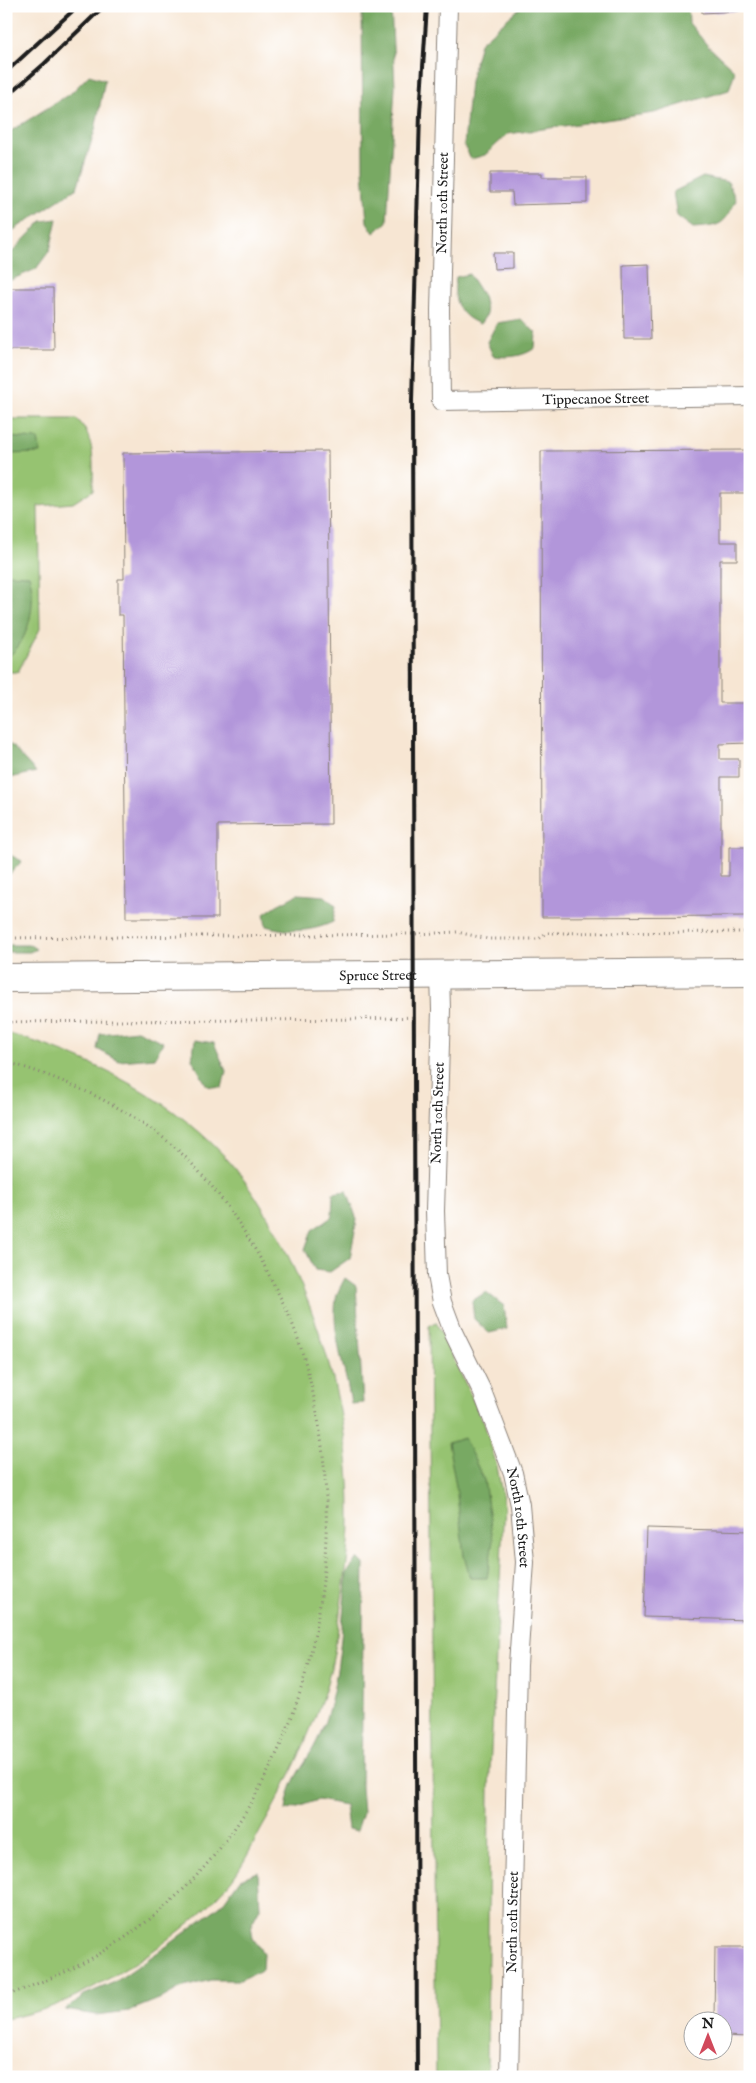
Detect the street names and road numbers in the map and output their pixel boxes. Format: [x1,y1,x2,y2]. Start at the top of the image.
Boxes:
street label: North 10th Street [433,152,453,254]
street label: Tippecanoe Street [542,390,650,409]
street label: Spruce Street [339,967,417,985]
street label: North 10th Street [427,1062,449,1164]
street label: North 10th Street [502,1466,533,1569]
street label: North 10th Street [503,1871,523,1973]

